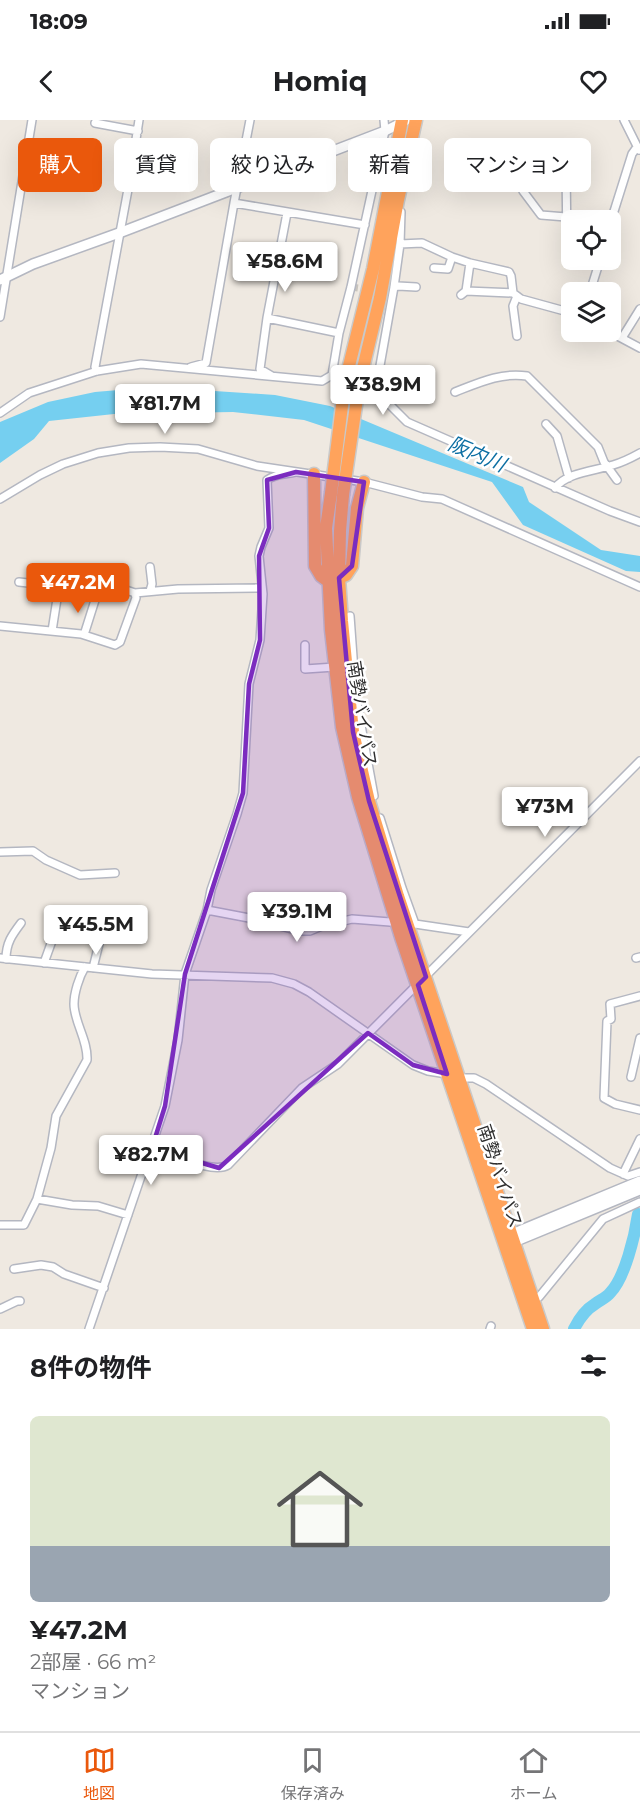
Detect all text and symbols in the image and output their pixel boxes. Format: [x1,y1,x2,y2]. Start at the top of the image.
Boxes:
text: 18:09 [30,8,88,35]
icon: back [30,65,63,98]
text: Homiq [273,65,367,98]
icon: heart [577,65,610,98]
chip: 購入 [18,138,102,192]
chip: 賃貸 [114,138,198,192]
chip: 絞り込み [210,138,336,192]
chip: 新着 [348,138,432,192]
chip: マンション [444,138,591,192]
map controls [561,210,621,342]
button: locate [561,210,621,270]
pin: ¥58.6M [236,242,334,293]
text: ¥58.6M [247,249,323,273]
button: layers [561,282,621,342]
pin: ¥38.9M [334,365,432,416]
text: ¥38.9M [344,372,422,396]
pin: ¥81.7M [116,384,214,435]
text: ¥81.7M [129,391,201,415]
water label: 阪内川 [445,431,511,478]
pin: ¥47.2M [29,563,127,614]
text: ¥47.2M [40,570,116,594]
street label: 南勢バイパス [343,659,381,769]
pin: ¥73M [509,787,581,838]
text: ¥73M [516,794,574,818]
pin: ¥39.1M [248,892,346,943]
text: ¥39.1M [261,899,333,923]
pin: ¥45.5M [47,905,145,956]
text: ¥45.5M [58,912,134,936]
street label: 南勢バイパス [473,1121,527,1231]
pin: ¥82.7M [102,1135,200,1186]
text: ¥82.7M [113,1142,189,1166]
icon: filters [577,1349,610,1382]
text: 8件の物件 [30,1352,151,1384]
icon: home [266,1455,374,1563]
text: ¥47.2M [30,1614,128,1646]
text: 2部屋 · 66 m² [30,1650,156,1674]
text: マンション [30,1679,130,1703]
tab: 地図 [83,1744,116,1804]
tab: 保存済み [281,1744,345,1804]
tab: ホーム [510,1744,557,1804]

